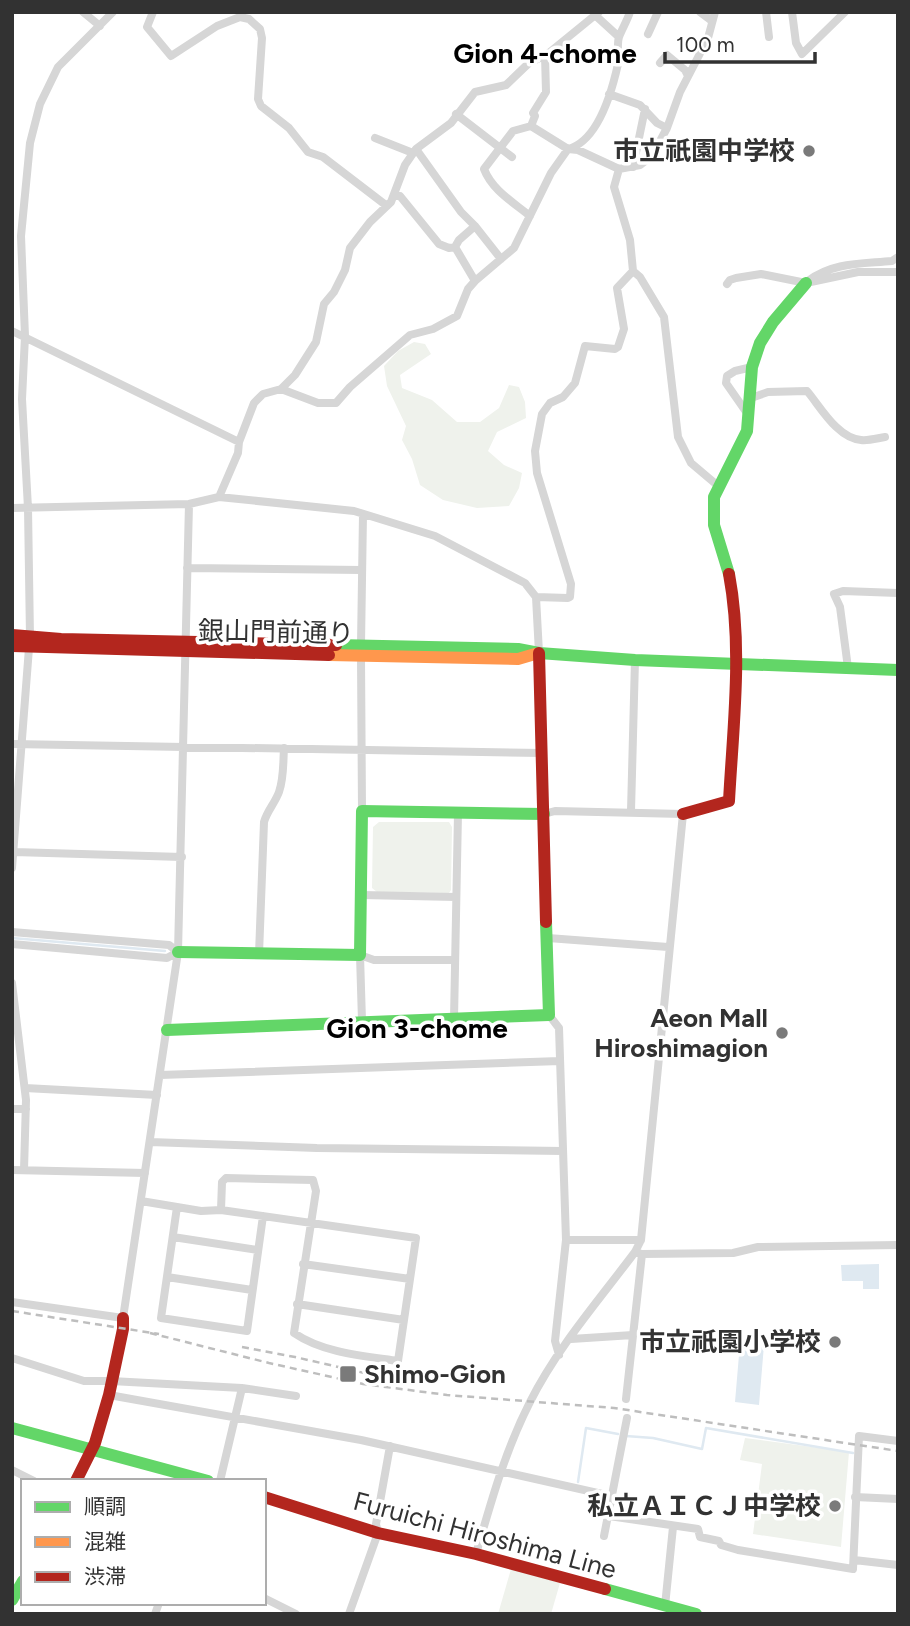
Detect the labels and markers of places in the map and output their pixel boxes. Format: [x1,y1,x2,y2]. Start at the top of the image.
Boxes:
place label: 市立祇園中学校 [613,135,795,167]
marker: 市立祇園中学校 [801,143,817,159]
place label: Aeon Mall Hiroshimagion [594,1002,768,1064]
marker: Aeon Mall Hiroshimagion [774,1025,790,1041]
place label: 市立祇園小学校 [639,1326,821,1358]
marker: 市立祇園小学校 [827,1334,843,1350]
place label: Shimo-Gion [364,1358,506,1390]
marker: Shimo-Gion [338,1364,358,1384]
place label: 私立ＡＩＣＪ中学校 [587,1490,821,1522]
marker: 私立ＡＩＣＪ中学校 [827,1498,843,1514]

